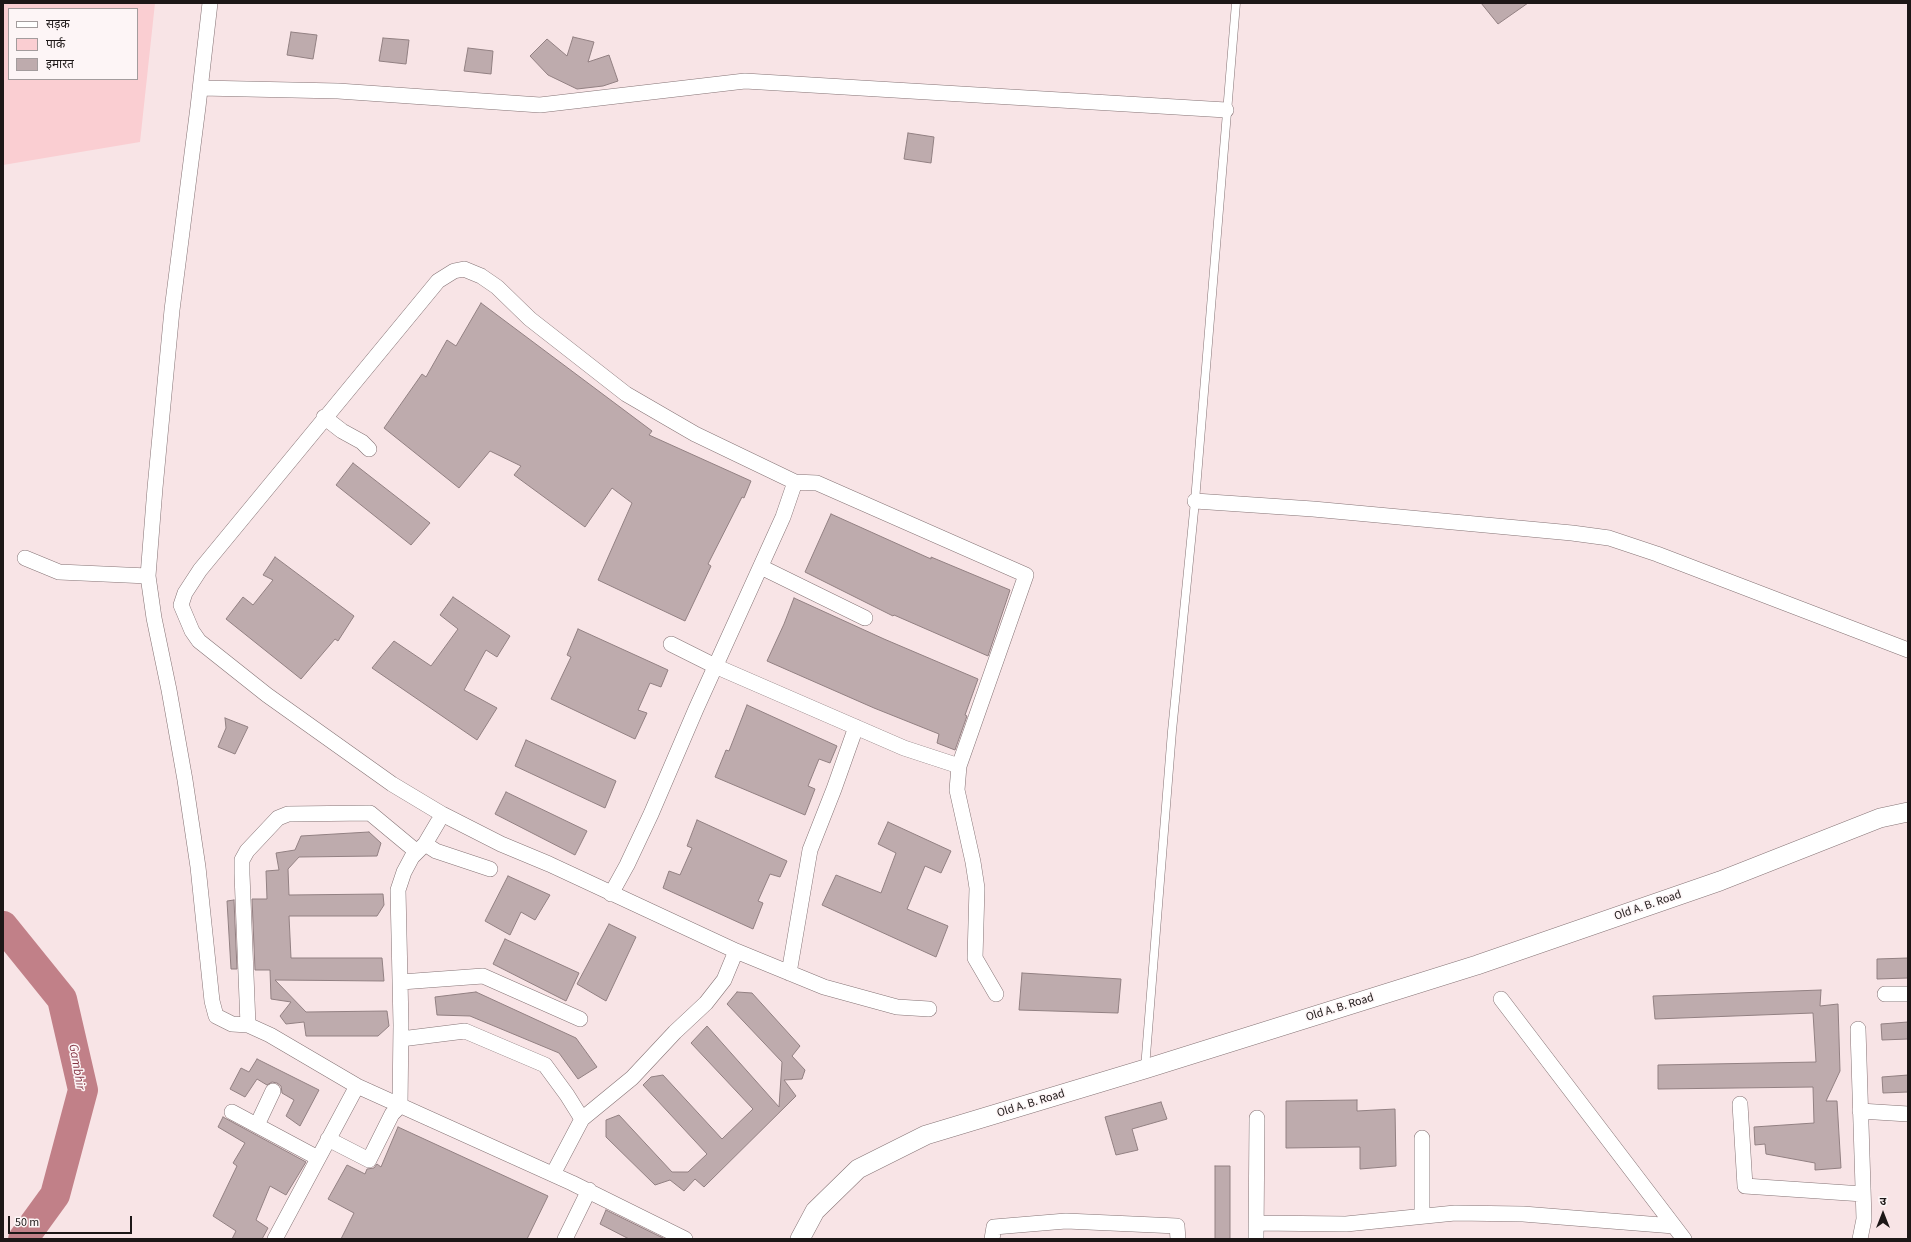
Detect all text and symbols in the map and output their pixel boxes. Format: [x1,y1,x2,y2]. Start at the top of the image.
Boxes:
legend [8,8,138,80]
text: सड़क [46,16,70,33]
text: पार्क [46,36,65,53]
text: इमारत [46,56,74,73]
street label: Old A. B. Road [1612,888,1684,924]
street label: Old A. B. Road [1304,991,1376,1025]
water label: Gambhir [64,1043,88,1091]
street label: Old A. B. Road [995,1087,1067,1121]
north arrow [1863,1194,1903,1234]
text: उ [1880,1194,1886,1209]
scale bar [10,1208,134,1234]
text: 50 m [15,1214,39,1231]

